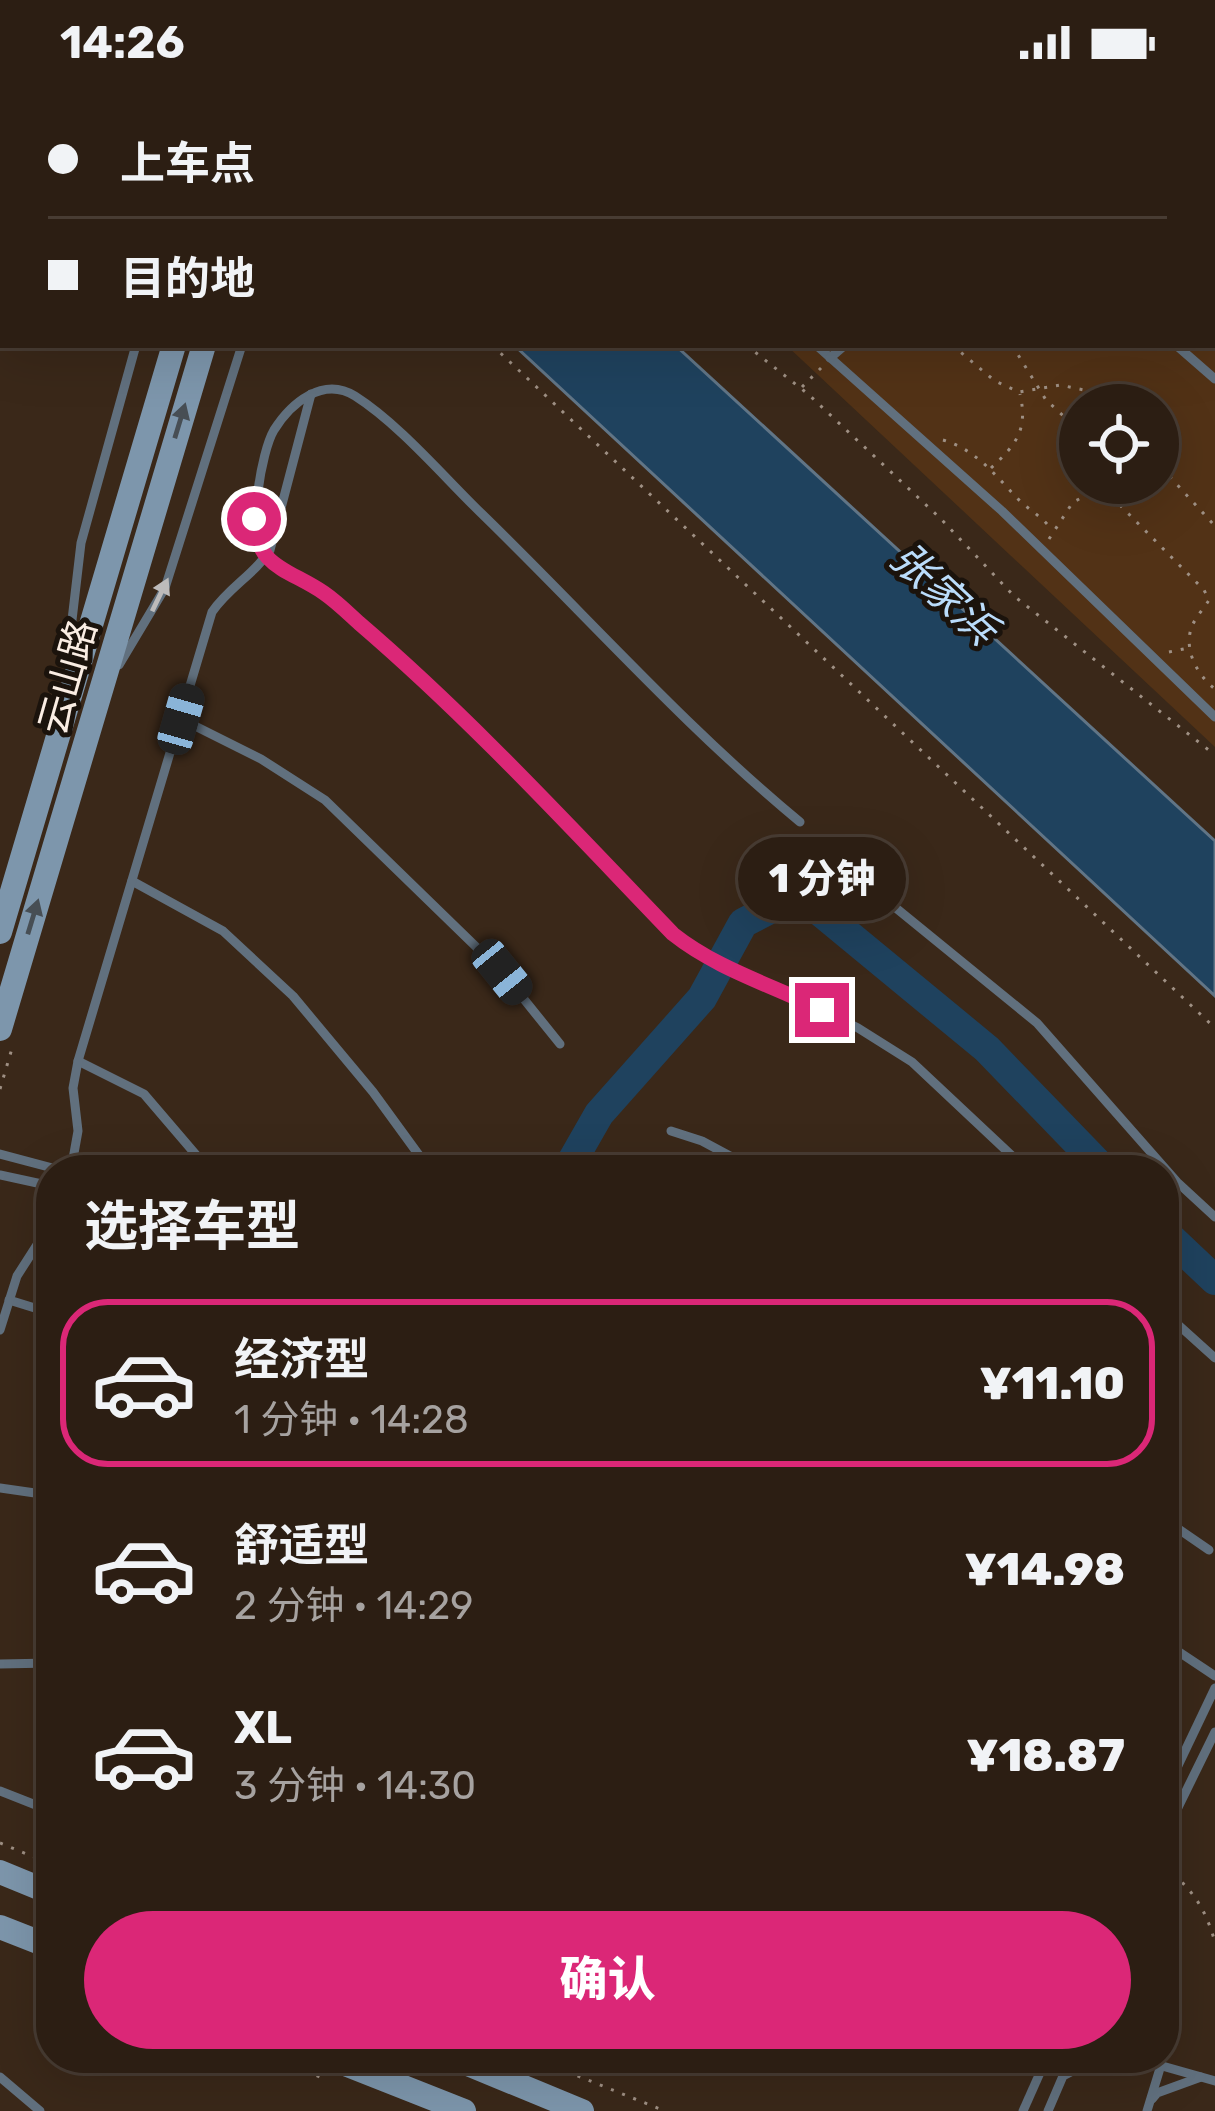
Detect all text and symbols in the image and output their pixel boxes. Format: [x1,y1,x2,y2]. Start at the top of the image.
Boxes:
text: 14:26 [60,16,185,69]
text: 上车点 [120,137,255,190]
text: 目的地 [120,252,255,305]
map controls [1059,384,1179,504]
button: locate [1059,384,1179,504]
one-way arrow [172,403,190,439]
route start [227,492,281,546]
water label: 张家浜 [880,532,1009,658]
one-way arrow [149,578,169,612]
street label: 云山路 [30,615,106,740]
car [154,679,208,759]
callout: 1 分钟 [738,836,906,920]
text: 1 分钟 [769,856,875,902]
one-way arrow [25,898,43,935]
car [465,933,539,1011]
route end [795,983,849,1037]
text: 选择车型 [84,1195,300,1259]
icon: car [90,1329,198,1437]
text: 经济型 [234,1333,369,1386]
text: ¥11.10 [980,1357,1125,1410]
text: 1 分钟 · 14:28 [234,1397,469,1443]
icon: car [90,1515,198,1623]
text: 舒适型 [234,1519,369,1572]
text: ¥14.98 [964,1543,1125,1596]
text: 2 分钟 · 14:29 [234,1583,473,1629]
icon: car [90,1701,198,1809]
text: XL [234,1701,292,1754]
text: ¥18.87 [966,1729,1125,1782]
text: 3 分钟 · 14:30 [234,1763,476,1809]
button: 确认 [84,1911,1131,2049]

